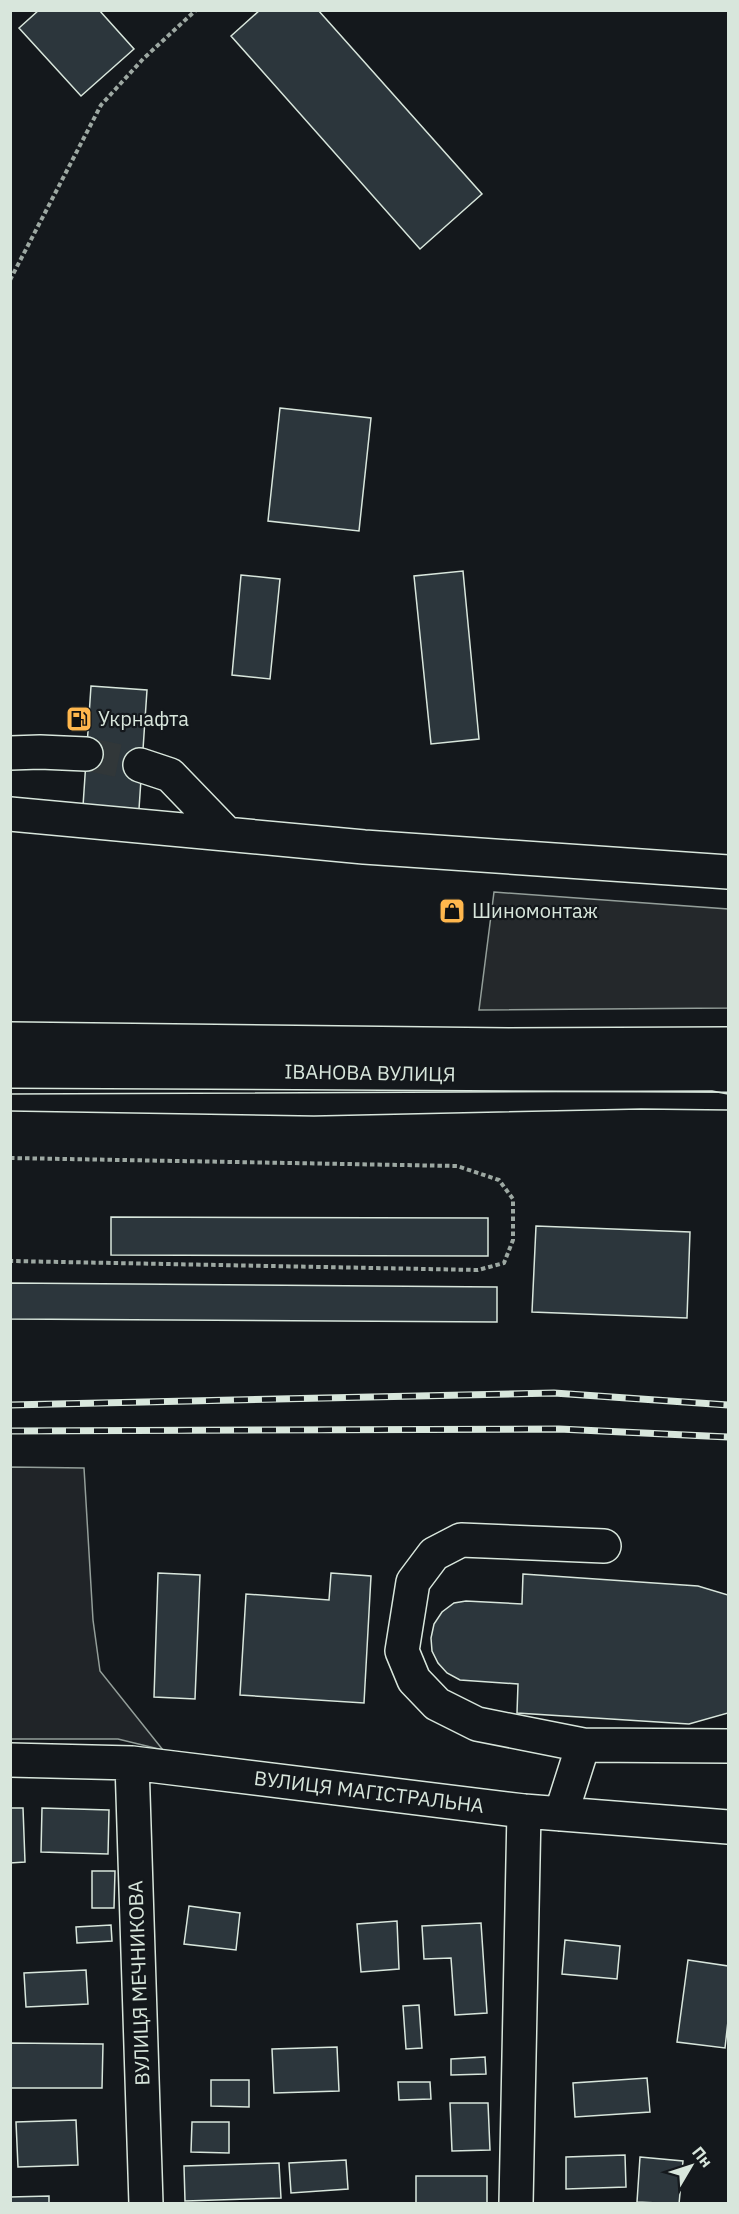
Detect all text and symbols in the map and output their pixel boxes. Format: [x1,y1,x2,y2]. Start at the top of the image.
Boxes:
fuel station icon: Укрнафта [64,704,94,734]
place label: Укрнафта [98,705,189,732]
shop icon: Шиномонтаж [437,896,467,926]
place label: Шиномонтаж [472,897,598,924]
street label: ІВАНОВА ВУЛИЦЯ [284,1058,456,1087]
street label: ВУЛИЦЯ МАГІСТРАЛЬНА [253,1764,486,1819]
street label: ВУЛИЦЯ МЕЧНИКОВА [121,1880,156,2086]
north arrow [661,2136,721,2196]
text: Пн [688,2142,717,2171]

